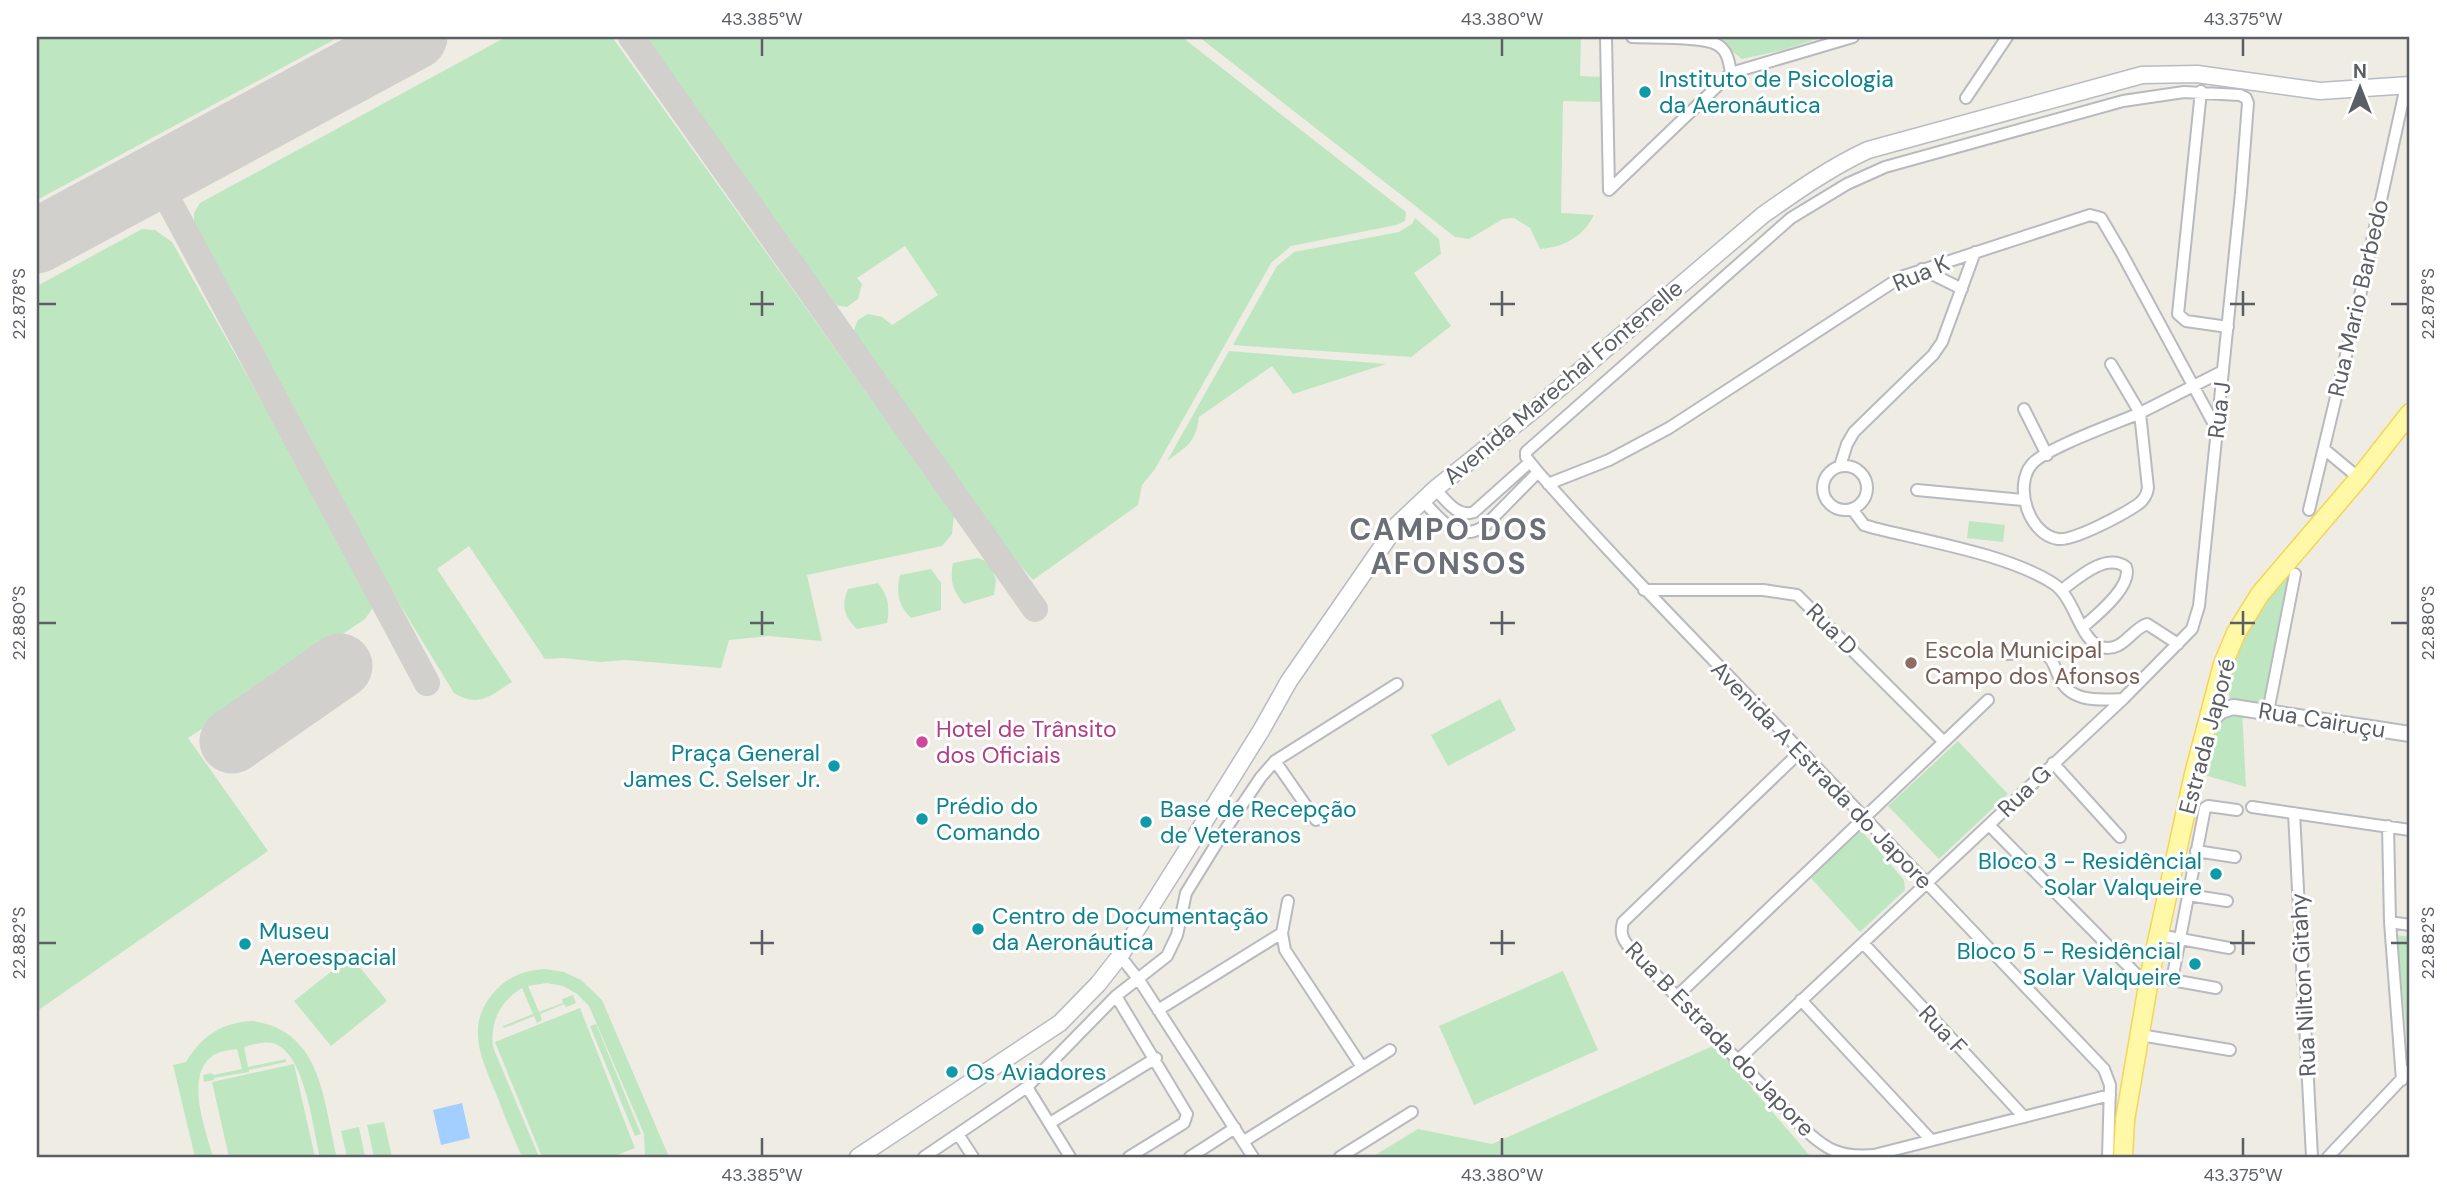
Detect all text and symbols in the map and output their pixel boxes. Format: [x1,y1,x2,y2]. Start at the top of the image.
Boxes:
text: 43.385°W [721,7,803,31]
text: 43.380°W [1461,7,1543,31]
text: 43.375°W [2203,7,2283,31]
north arrow [2324,52,2394,122]
text: N [2353,59,2367,84]
place label: Instituto de Psicologia da Aeronáutica [1659,64,1894,120]
marker: Instituto de Psicologia da Aeronáutica [1637,84,1653,100]
street label: Rua Mario Barbedo [2321,196,2395,400]
street label: Rua K [1888,248,1954,298]
text: 22.878°S [7,268,31,340]
text: 22.878°S [2416,268,2440,340]
street label: Avenida Marechal Fontenelle [1437,273,1689,491]
street label: Rua J [2201,380,2237,440]
district label: CAMPO DOS AFONSOS [1349,510,1549,583]
text: 22.880°S [7,585,31,661]
text: 22.880°S [2416,585,2440,661]
street label: Rua D [1800,597,1864,661]
place label: Escola Municipal Campo dos Afonsos [1925,635,2140,691]
street label: Avenida A Estrada do Japore [1705,654,1939,896]
marker: Escola Municipal Campo dos Afonsos [1903,655,1919,671]
street label: Estrada Japoré [2172,655,2242,817]
street label: Rua Cairuçu [2256,695,2388,745]
place label: Hotel de Trânsito dos Oficiais [936,714,1117,770]
marker: Hotel de Trânsito dos Oficiais [914,734,930,750]
place label: Praça General James C. Selser Jr. [623,738,820,794]
marker: Praça General James C. Selser Jr. [826,758,842,774]
street label: Rua G [1991,758,2057,824]
place label: Prédio do Comando [936,791,1040,847]
place label: Base de Recepção de Veteranos [1160,794,1357,850]
marker: Prédio do Comando [914,811,930,827]
marker: Base de Recepção de Veteranos [1138,814,1154,830]
place label: Bloco 3 - Residêncial Solar Valqueire [1978,846,2202,902]
marker: Bloco 3 - Residêncial Solar Valqueire [2208,866,2224,882]
street label: Rua Nilton Gitahy [2283,892,2323,1078]
place label: Centro de Documentação da Aeronáutica [992,901,1269,957]
text: 22.882°S [7,907,31,979]
text: 22.882°S [2416,907,2440,979]
place label: Museu Aeroespacial [259,916,396,972]
marker: Centro de Documentação da Aeronáutica [970,921,986,937]
street label: Rua B Estrada do Japore [1619,935,1821,1143]
marker: Museu Aeroespacial [237,936,253,952]
place label: Bloco 5 - Residêncial Solar Valqueire [1957,936,2181,992]
marker: Bloco 5 - Residêncial Solar Valqueire [2187,956,2203,972]
street label: Rua F [1912,999,1974,1061]
place label: Os Aviadores [966,1057,1106,1087]
marker: Os Aviadores [944,1064,960,1080]
text: 43.385°W [721,1163,803,1187]
text: 43.380°W [1461,1163,1543,1187]
text: 43.375°W [2203,1163,2283,1187]

